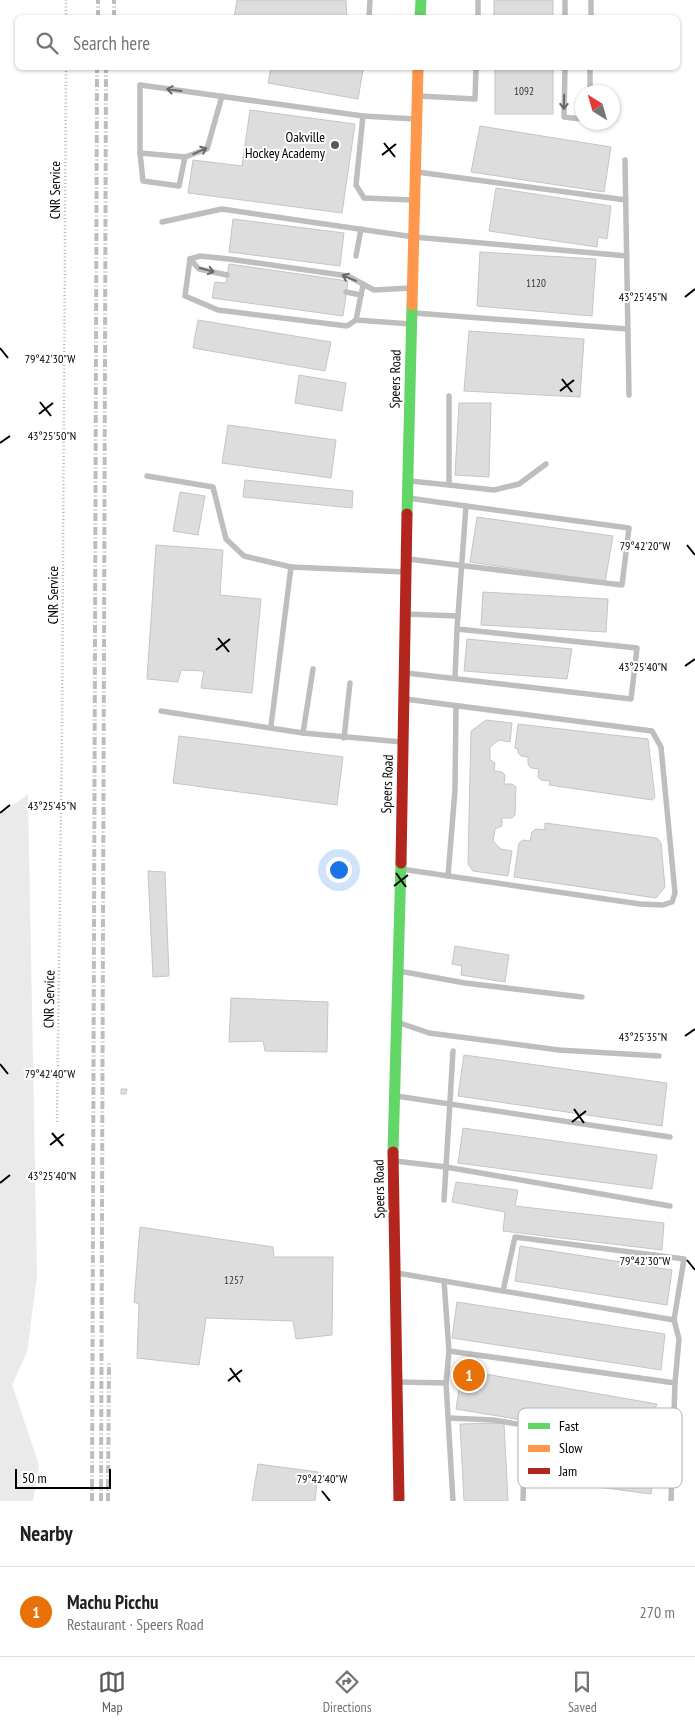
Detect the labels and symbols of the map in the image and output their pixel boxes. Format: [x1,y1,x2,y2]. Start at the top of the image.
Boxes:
house number: 1092 [514,84,534,98]
one-way arrow [166,85,182,95]
north arrow [575,85,620,130]
one-way arrow [559,93,569,109]
place label: Oakville Hockey Academy [245,128,326,162]
marker: Oakville Hockey Academy [329,139,341,151]
one-way arrow [192,146,207,156]
street label: CNR Service [46,161,64,219]
one-way arrow [198,266,214,276]
one-way arrow [342,273,357,283]
house number: 1120 [526,276,546,290]
text: 43°25'45"N [619,289,667,304]
street label: Speers Road [385,349,405,409]
text: 79°42'30"W [25,351,75,366]
text: 43°25'50"N [28,428,76,443]
text: 79°42'20"W [620,538,670,553]
street label: CNR Service [44,566,62,624]
text: 43°25'40"N [619,659,667,674]
street label: Speers Road [377,754,397,814]
text: 43°25'45"N [28,798,76,813]
your location [326,857,352,883]
street label: CNR Service [39,970,59,1028]
text: 43°25'35"N [619,1029,667,1044]
text: 79°42'40"W [25,1066,75,1081]
street label: Speers Road [369,1159,389,1219]
text: 43°25'40"N [28,1168,76,1183]
text: 79°42'30"W [620,1253,670,1268]
house number: 1257 [224,1273,244,1287]
pin: 1 [453,1356,485,1394]
legend [518,1408,682,1488]
text: Fast [559,1417,579,1435]
text: Slow [559,1439,583,1457]
text: Jam [558,1462,577,1480]
scale bar [15,1466,111,1489]
text: 79°42'40"W [297,1471,347,1486]

